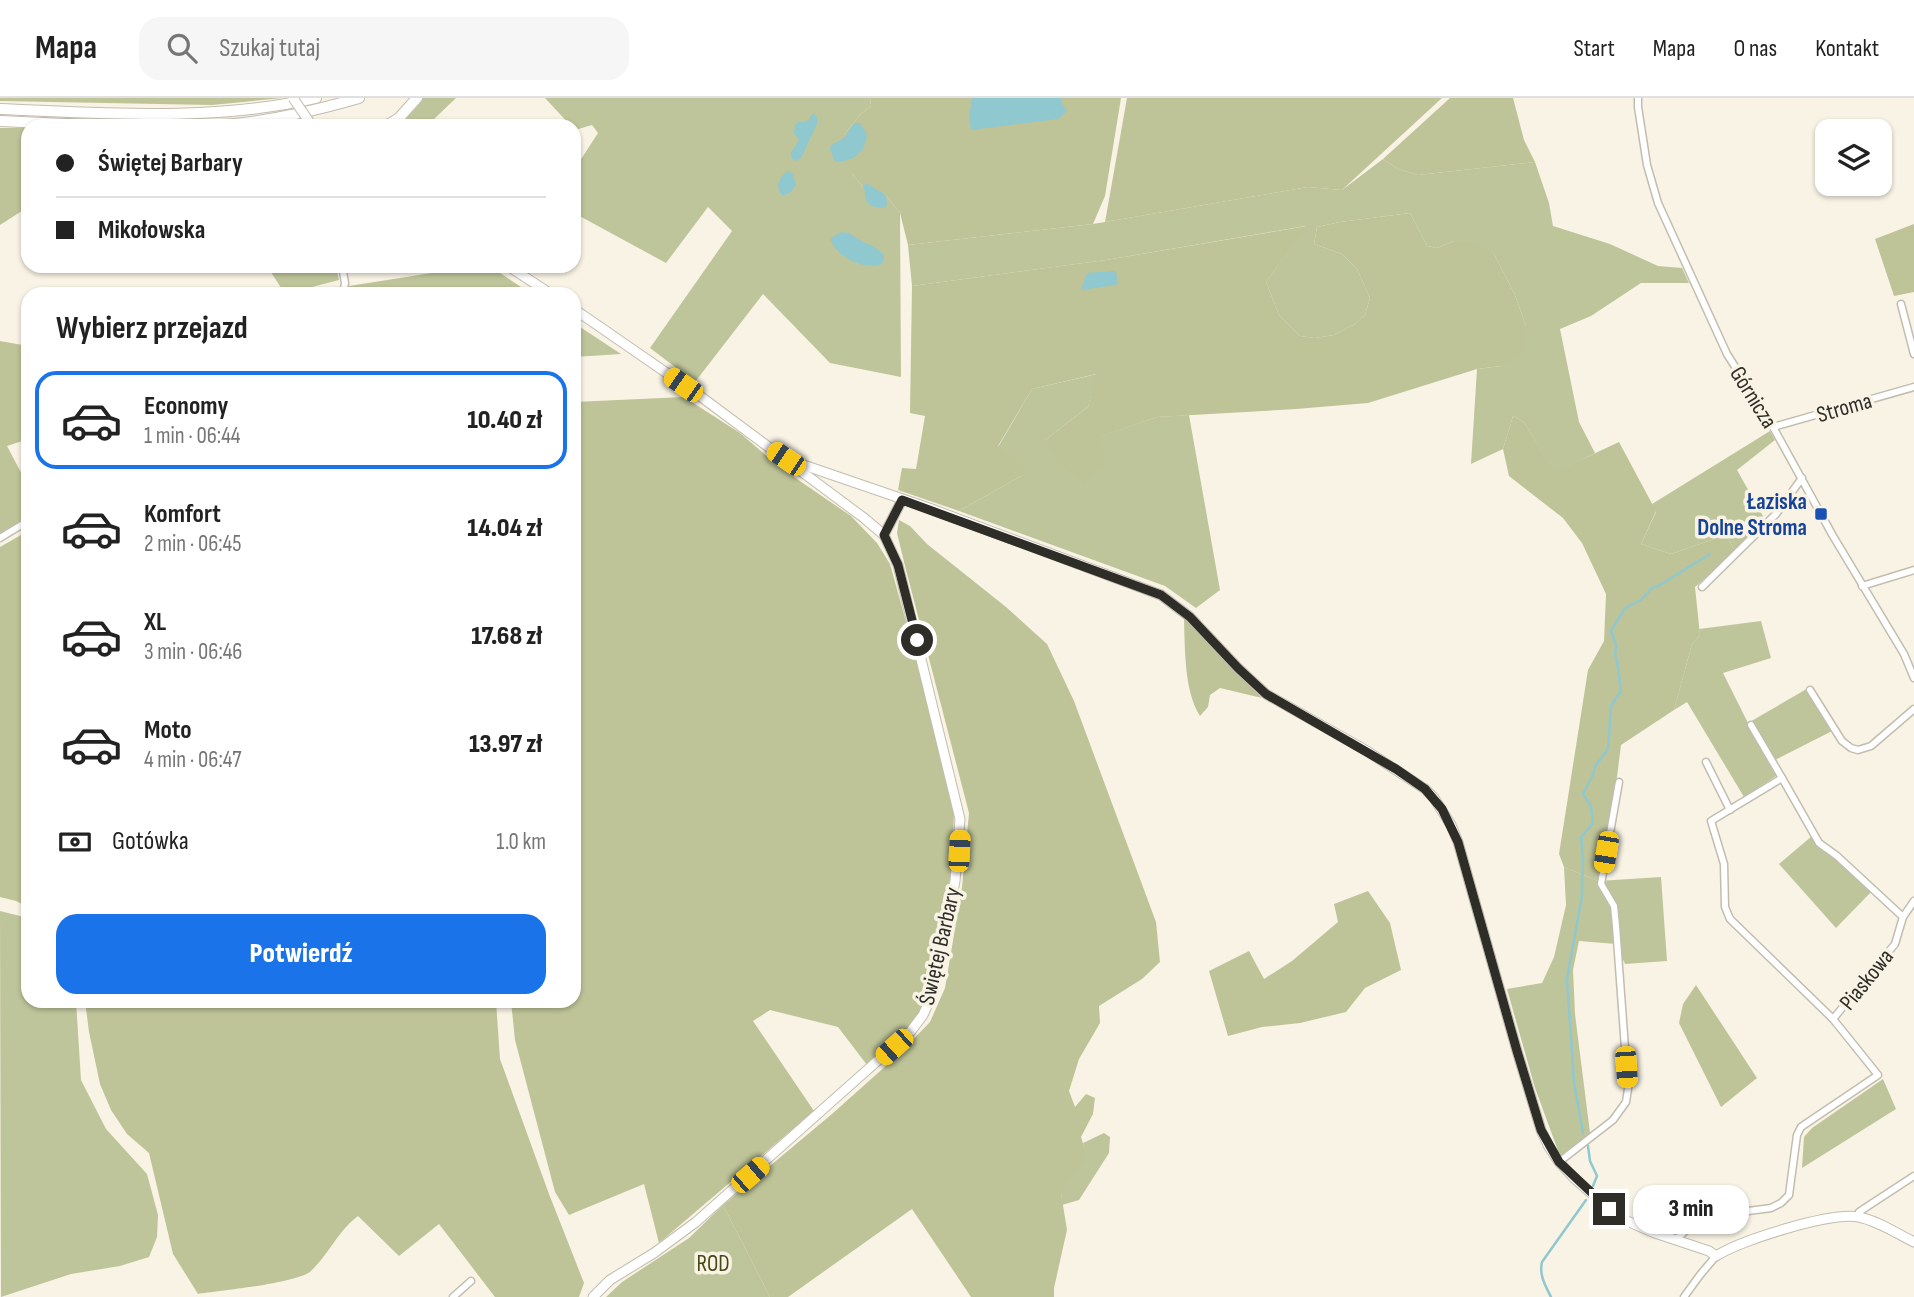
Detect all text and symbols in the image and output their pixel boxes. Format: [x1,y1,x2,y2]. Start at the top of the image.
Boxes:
search box [139,17,629,80]
text: Mapa [35,28,97,68]
icon: search [163,29,201,67]
text: Szukaj tutaj [219,33,320,64]
text: Start [1574,34,1615,63]
text: Mapa [1653,34,1695,63]
text: O nas [1733,34,1777,63]
text: Kontakt [1815,34,1879,63]
map controls [1815,119,1892,196]
button: layers [1815,119,1892,196]
text: Świętej Barbary [98,148,243,179]
text: Mikołowska [98,215,205,246]
text: Wybierz przejazd [56,309,248,348]
street label: Górnicza [1723,361,1783,434]
car [660,364,707,406]
street label: Stroma [1813,387,1875,429]
icon: car [60,389,123,452]
text: Economy [144,391,228,422]
text: 10.40 zł [467,405,542,436]
text: 1 min · 06:44 [144,422,241,450]
car [763,439,810,479]
place label: Łaziska Dolne Stroma [1697,488,1807,542]
icon: car [60,497,123,560]
text: Komfort [144,499,221,530]
marker: Łaziska Dolne Stroma [1813,506,1829,522]
text: 14.04 zł [467,513,542,544]
text: 2 min · 06:45 [144,530,242,558]
icon: car [60,605,123,668]
text: XL [144,607,166,638]
text: 17.68 zł [471,621,542,652]
route start [901,624,933,656]
text: 3 min · 06:46 [144,638,242,666]
icon: car [60,713,123,776]
text: Moto [144,715,192,746]
text: 13.97 zł [469,729,542,760]
text: 4 min · 06:47 [144,746,241,774]
icon: cash [56,823,94,861]
text: Gotówka [112,826,189,857]
text: 1.0 km [496,828,546,856]
car [948,829,971,873]
car [1593,829,1620,875]
street label: Świętej Barbary [913,885,967,1008]
button: Potwierdź [56,914,546,994]
street label: Piaskowa [1834,943,1900,1016]
car [872,1025,917,1069]
car [1615,1045,1638,1089]
car [728,1153,773,1197]
callout: 3 min [1634,1184,1749,1234]
route end [1593,1193,1625,1225]
text: 3 min [1669,1195,1713,1223]
park label: ROD [696,1250,730,1278]

